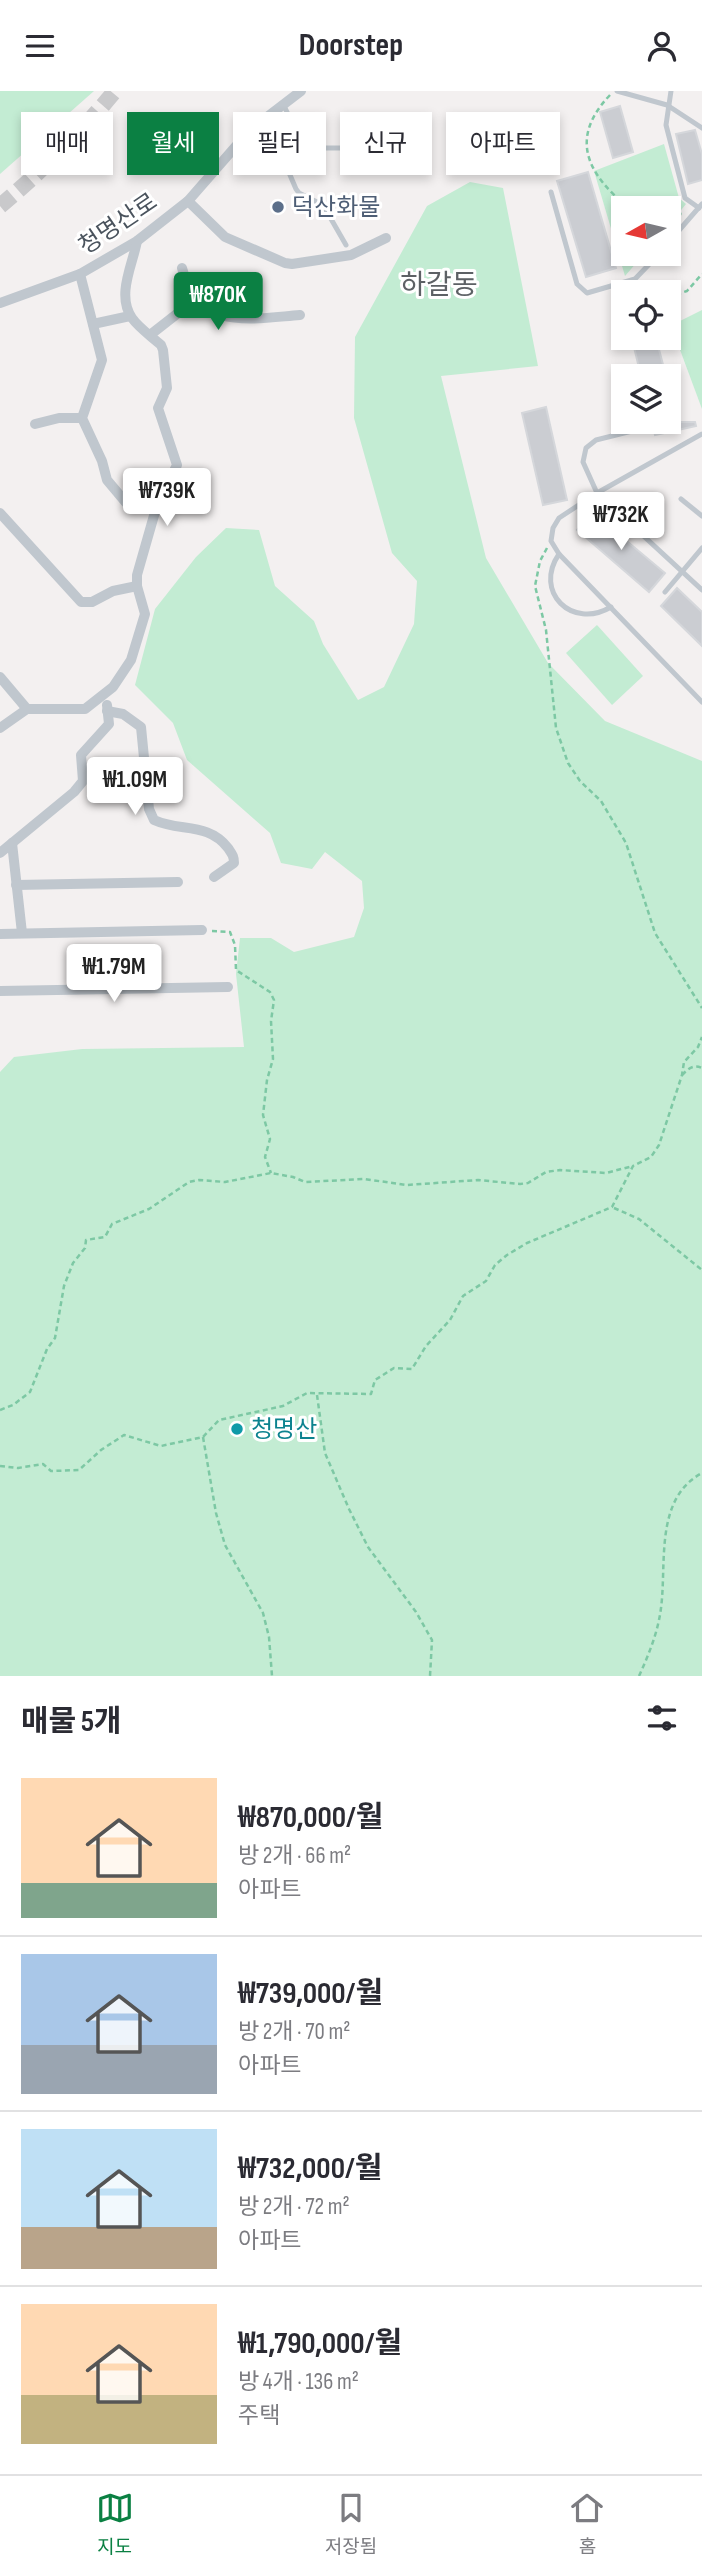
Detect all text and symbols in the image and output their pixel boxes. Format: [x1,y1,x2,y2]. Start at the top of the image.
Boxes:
text: Doorstep [299,26,403,65]
icon: menu [21,27,59,65]
icon: person [643,27,681,65]
chip: 매매 [21,112,113,175]
chip: 월세 [127,112,219,175]
chip: 필터 [233,112,326,175]
chip: 신규 [340,112,432,175]
chip: 아파트 [446,112,560,175]
street label: 청명산로 [73,187,163,261]
place label: 덕산화물 [292,193,380,222]
north arrow [611,196,681,266]
map controls [611,196,681,434]
marker: 덕산화물 [270,199,286,215]
district label: 하갈동 [400,269,478,302]
pin: ₩870K [169,273,267,332]
button: locate [611,280,681,350]
text: ₩870K [190,281,246,309]
button: layers [611,364,681,434]
pin: ₩739K [118,469,216,528]
text: ₩739K [139,477,195,505]
pin: ₩732K [572,493,670,552]
text: ₩732K [593,501,649,529]
pin: ₩1.09M [78,757,192,817]
text: ₩1.09M [103,766,167,794]
pin: ₩1.79M [57,944,171,1004]
text: ₩1.79M [83,953,145,981]
place label: 청명산 [251,1415,317,1444]
marker: 청명산 [229,1421,245,1437]
icon: filters [643,1699,681,1737]
text: 매물 5개 [21,1704,122,1740]
text: ₩870,000/월 [238,1800,383,1836]
icon: home [77,1806,161,1890]
text: 방 2개 · 66 m² [238,1842,351,1870]
text: 아파트 [238,1876,301,1904]
text: ₩739,000/월 [238,1976,383,2012]
icon: home [77,1982,161,2066]
text: 방 2개 · 70 m² [238,2018,350,2046]
text: 아파트 [238,2052,301,2080]
text: ₩732,000/월 [238,2151,382,2187]
icon: home [77,2157,161,2241]
text: 방 2개 · 72 m² [238,2193,350,2221]
text: 아파트 [238,2227,301,2255]
text: ₩1,790,000/월 [238,2326,402,2362]
icon: home [77,2332,161,2416]
text: 방 4개 · 136 m² [238,2368,359,2396]
text: 주택 [238,2402,280,2430]
tab: 지도 [96,2489,134,2559]
tab: 저장됨 [325,2489,377,2559]
tab: 홈 [568,2489,606,2559]

